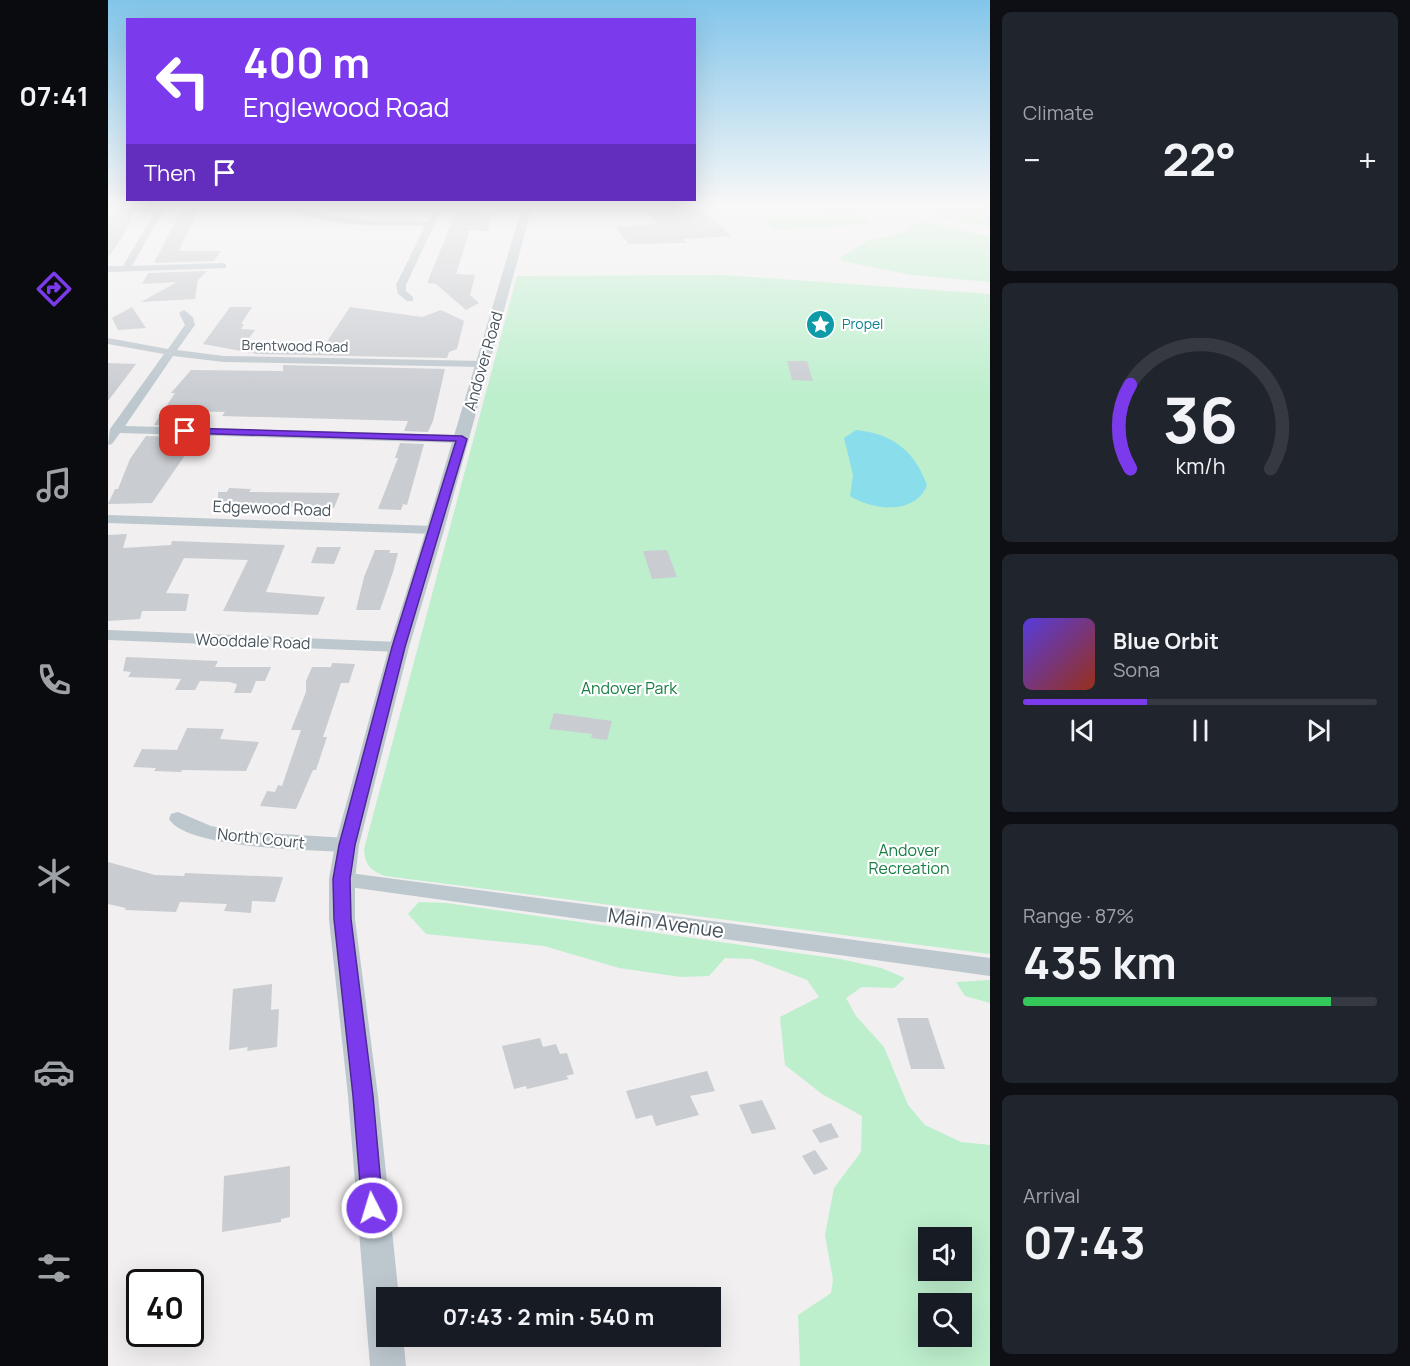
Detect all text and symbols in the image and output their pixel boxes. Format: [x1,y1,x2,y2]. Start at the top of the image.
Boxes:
text: 400 m [243,33,370,91]
icon: left [144,42,222,120]
text: 07:41 [19,77,89,114]
text: Englewood Road [243,88,449,125]
text: Climate [1023,99,1094,126]
text: 22° [1162,128,1236,190]
text: − [1023,137,1041,182]
text: + [1358,137,1377,182]
icon: arrive [208,156,241,189]
text: Then [144,158,196,188]
icon: directions [33,268,75,310]
place icon: Propel [805,308,837,340]
street label: Andover Road [458,309,508,413]
place label: Propel [842,314,883,333]
street label: Brentwood Road [242,335,349,356]
text: 36 [1162,376,1238,462]
pin [159,405,210,456]
icon: arrive [168,414,201,447]
text: km/h [1175,452,1225,481]
icon: music [33,464,75,506]
street label: Edgewood Road [212,495,332,521]
text: Blue Orbit [1113,626,1219,656]
street label: Wooddale Road [195,628,311,654]
text: Sona [1113,656,1160,683]
icon: phone [33,659,75,701]
park label: Andover Park [581,677,678,699]
icon: previous [1066,714,1099,747]
icon: pause [1184,714,1217,747]
icon: next [1302,714,1335,747]
street label: North Court [216,822,306,854]
park label: Andover Recreation [868,839,950,879]
icon: climate [33,855,75,897]
street label: Main Avenue [606,901,726,944]
text: Range · 87% [1023,902,1134,929]
text: 435 km [1023,931,1177,993]
icon: car [33,1051,75,1093]
position arrow [340,1176,404,1240]
text: Arrival [1023,1182,1080,1209]
text: 07:43 [1023,1211,1146,1273]
map controls [918,1227,972,1347]
button: sound [918,1227,972,1281]
icon: filters [33,1247,75,1289]
speed limit sign: 40 [126,1269,204,1347]
button: search [918,1293,972,1347]
text: 07:43 · 2 min · 540 m [443,1302,654,1332]

